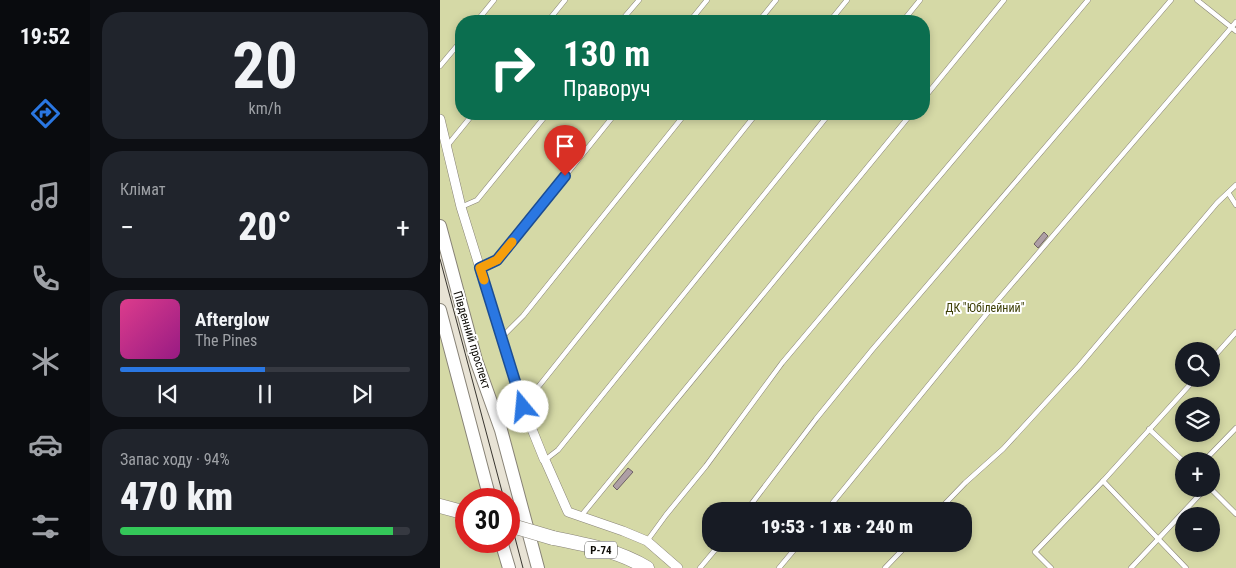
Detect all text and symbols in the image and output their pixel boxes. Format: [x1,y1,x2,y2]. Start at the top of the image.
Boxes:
text: 19:52 [20,24,70,49]
text: 20 [232,28,298,104]
text: 130 m [563,34,650,75]
icon: right [480,35,545,100]
text: Праворуч [563,76,651,101]
icon: directions [28,96,63,131]
text: km/h [249,99,281,118]
pin [544,125,586,176]
icon: arrive [551,132,579,160]
icon: music [28,179,63,214]
text: Клімат [120,180,165,199]
text: 20° [238,205,292,249]
text: − [120,211,134,244]
text: + [396,211,410,244]
icon: phone [28,261,63,296]
street label: Південний проспект [450,289,494,391]
park label: ДК "Юбілейний" [945,301,1025,315]
text: Afterglow [195,308,269,331]
text: The Pines [195,331,257,350]
map controls [1175,342,1220,552]
button: search [1175,342,1220,387]
icon: climate [28,344,63,379]
icon: previous [154,380,182,408]
icon: pause [251,380,279,408]
icon: next [348,380,376,408]
position arrow [496,380,548,432]
button: layers [1175,397,1220,442]
icon: car [28,427,63,462]
text: Запас ходу · 94% [120,450,230,469]
button: + [1175,452,1220,497]
text: 470 km [120,475,233,519]
speed limit sign: 30 [455,488,520,553]
button: − [1175,507,1220,552]
icon: filters [28,509,63,544]
text: 19:53 · 1 хв · 240 m [761,515,913,538]
road number: Р-74 [585,542,617,558]

